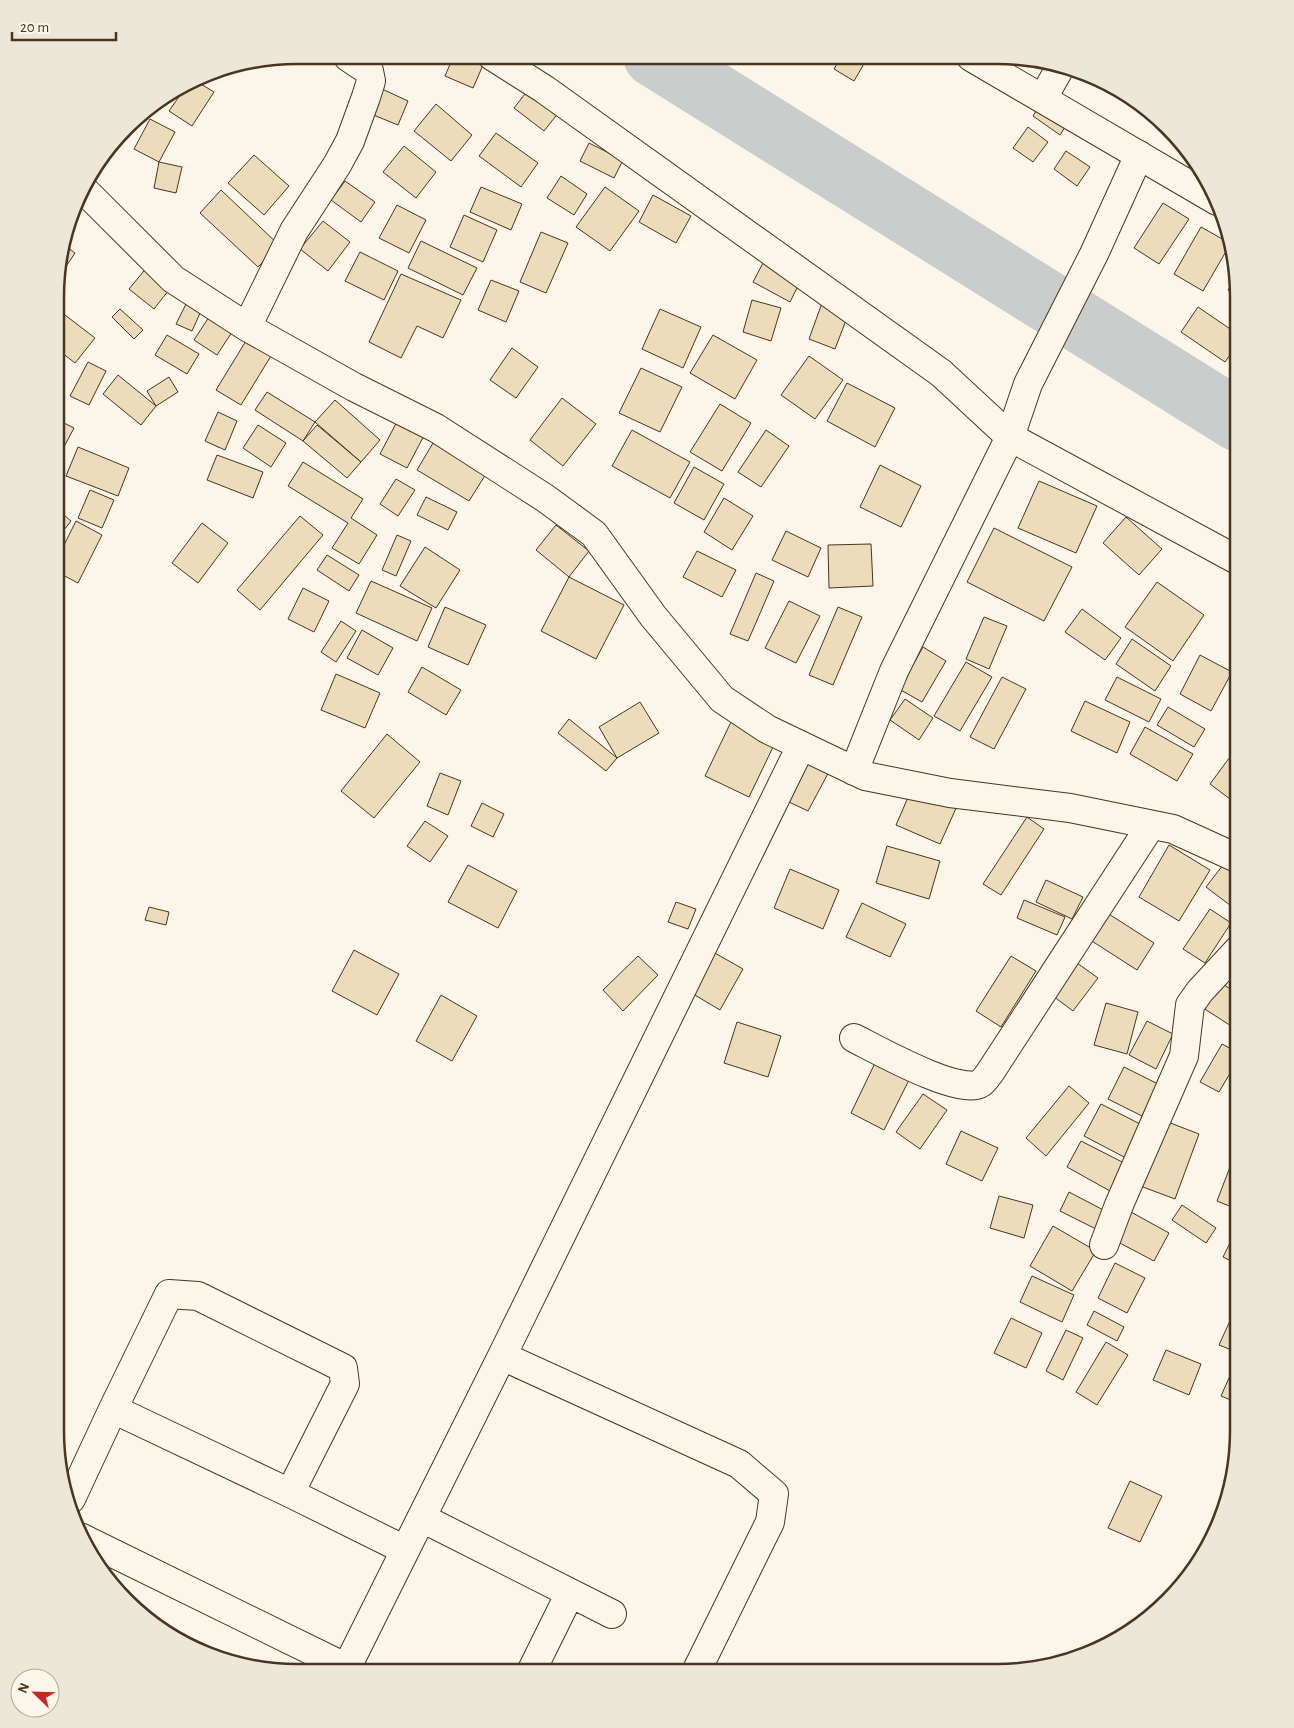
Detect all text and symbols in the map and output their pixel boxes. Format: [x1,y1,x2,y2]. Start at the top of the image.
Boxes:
scale bar [12,10,116,42]
text: 20 m [20,20,49,35]
north arrow [10,1668,60,1718]
text: N [16,1681,32,1696]

